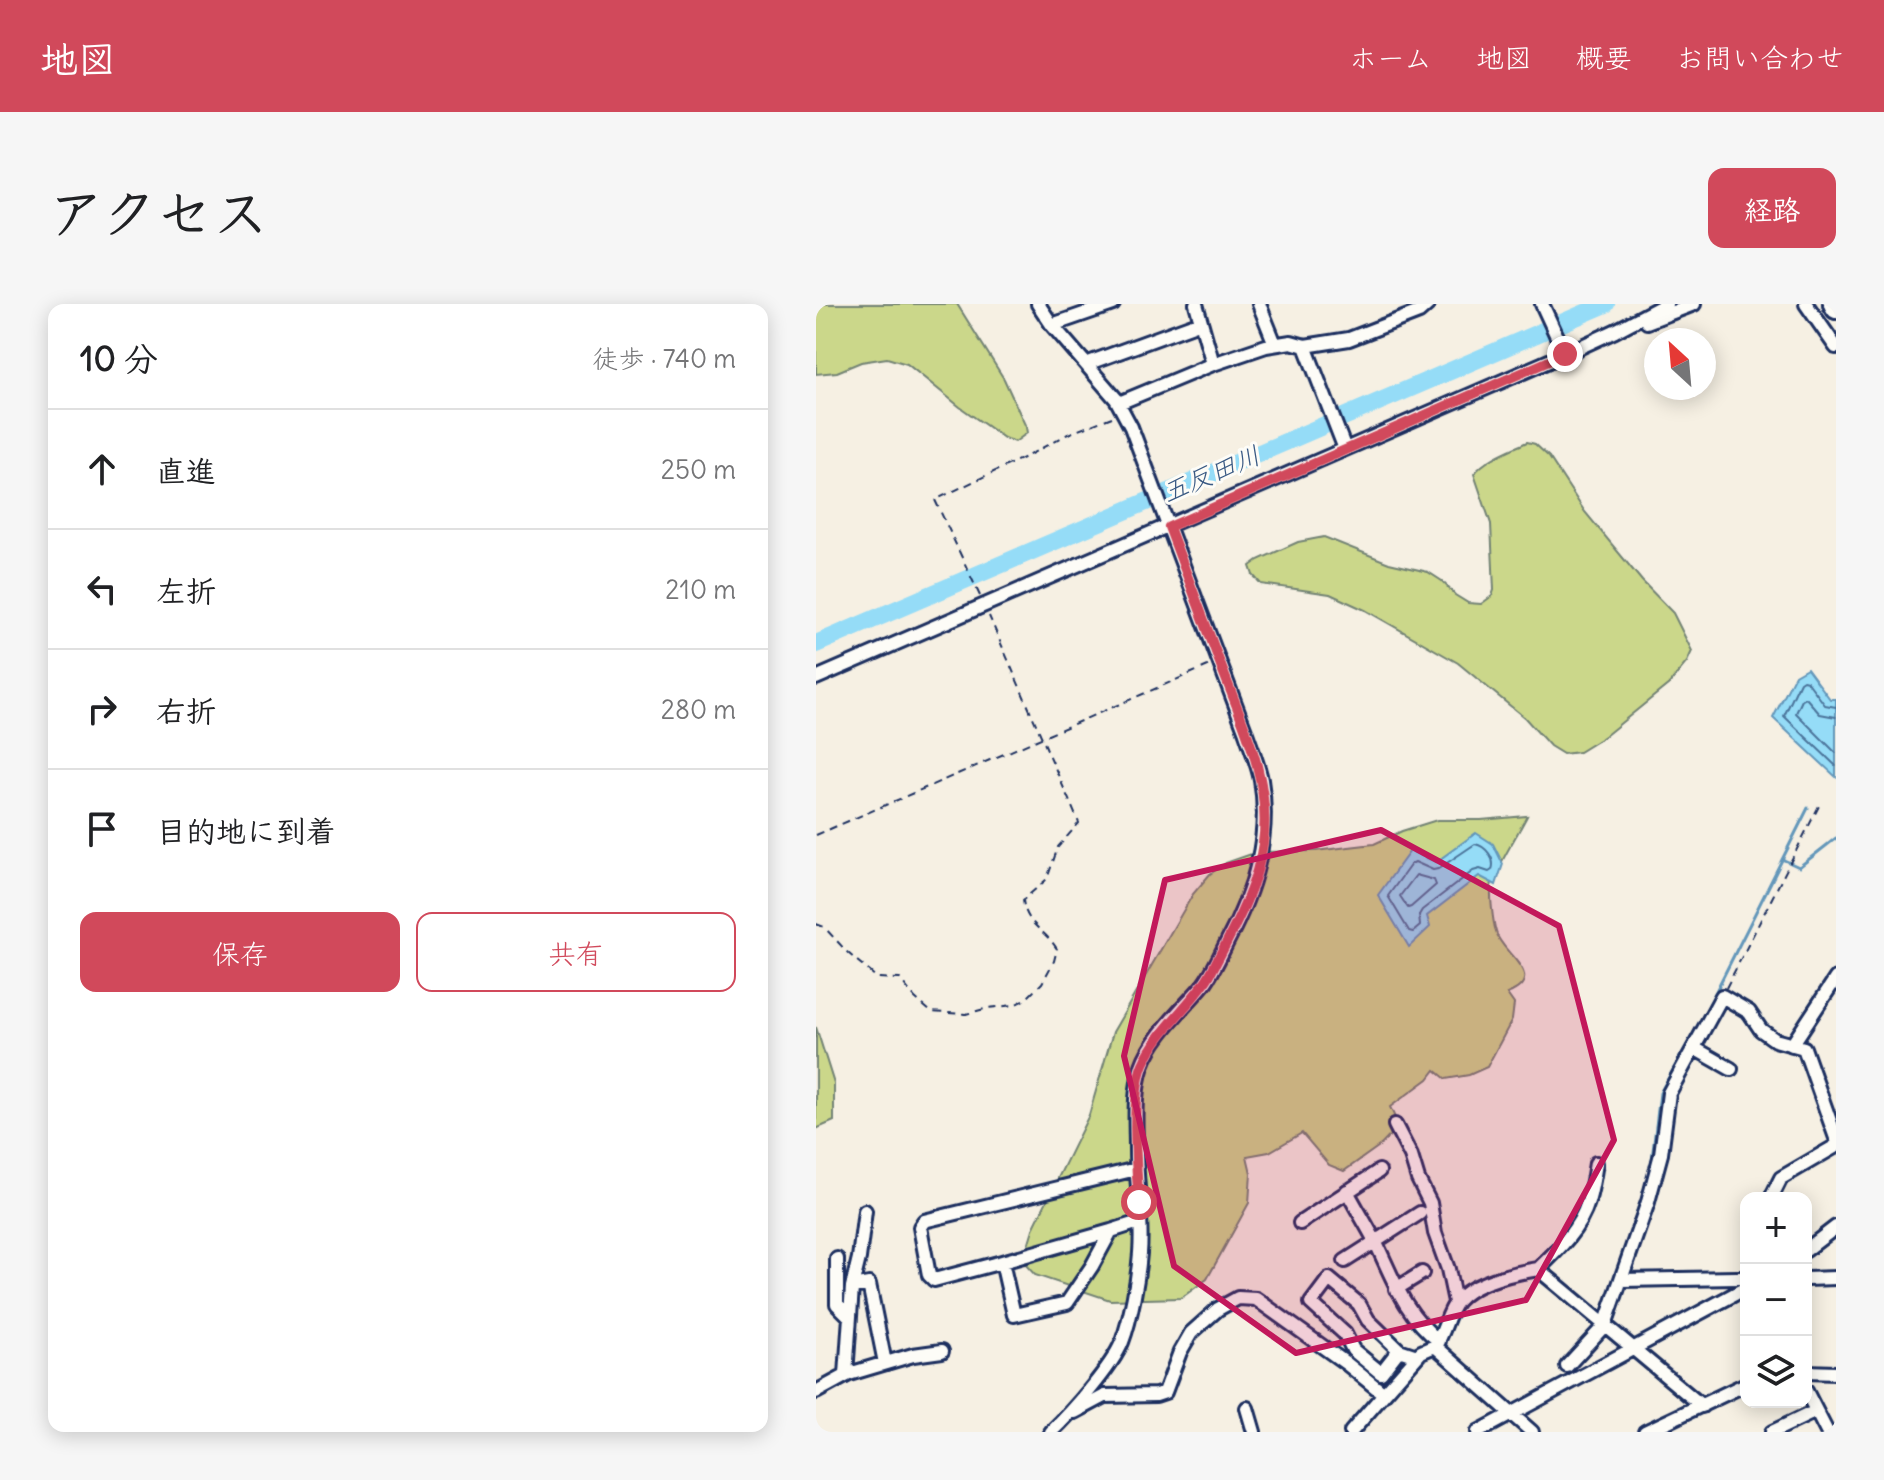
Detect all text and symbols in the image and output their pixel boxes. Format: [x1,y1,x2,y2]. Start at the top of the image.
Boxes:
text: 地図 [40,36,116,83]
text: ホーム [1349,40,1432,76]
text: 地図 [1476,40,1532,76]
text: 概要 [1576,40,1632,76]
text: お問い合わせ [1676,40,1844,76]
button: 経路 [1708,168,1836,248]
text: アクセス [48,178,269,248]
north arrow [1644,328,1716,400]
route end [1547,336,1583,372]
text: 10 分 [80,337,158,380]
text: 徒歩 · 740 m [593,342,736,375]
water label: 五反田川 [1156,438,1265,509]
icon: ahead [80,447,124,491]
text: 直進 [156,452,216,490]
text: 250 m [661,453,736,486]
icon: left [80,567,124,611]
text: 左折 [156,572,216,610]
text: 210 m [665,573,736,606]
icon: right [80,687,124,731]
text: 右折 [156,692,216,730]
text: 280 m [661,693,736,726]
icon: arrive [80,807,124,851]
text: 目的地に到着 [156,812,336,850]
button: 保存 [80,912,400,992]
button: 共有 [416,912,736,992]
route start [1121,1184,1157,1220]
map controls [1740,1192,1812,1408]
button: + [1740,1192,1812,1264]
button: − [1740,1264,1812,1336]
button: layers [1740,1336,1812,1408]

